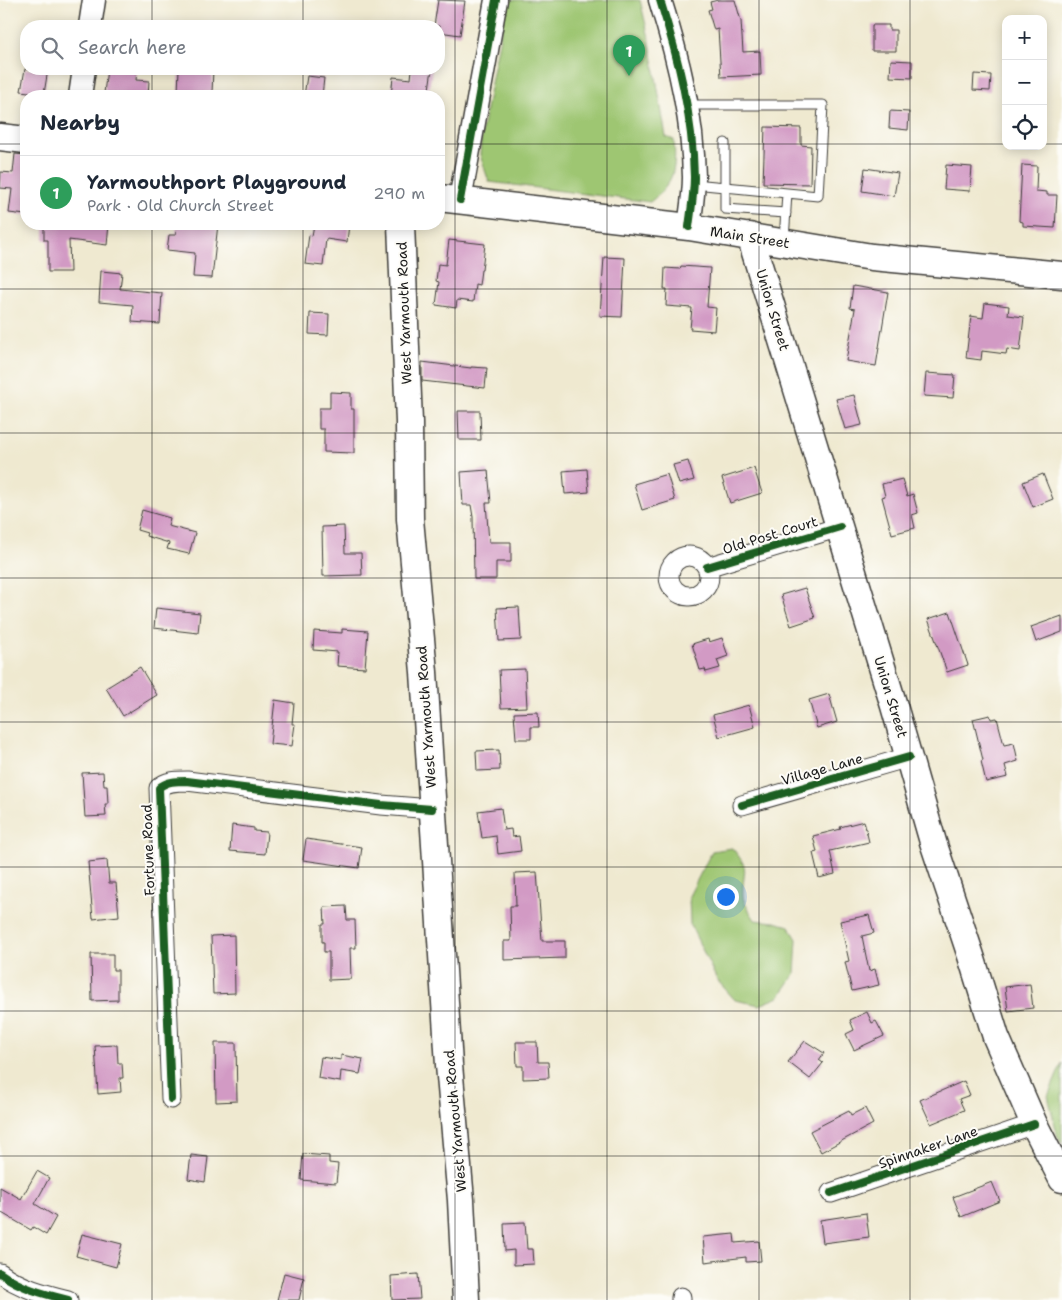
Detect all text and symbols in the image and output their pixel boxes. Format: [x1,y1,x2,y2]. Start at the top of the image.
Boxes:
map controls [1002,15,1047,150]
button: + [1002,15,1047,60]
search box [20,20,445,75]
icon: search [38,34,66,62]
text: Search here [78,35,187,60]
pin: 1 [613,35,645,76]
button: − [1002,60,1047,105]
button: locate [1002,105,1047,150]
text: Nearby [40,109,120,137]
text: Yarmouthport Playground [87,170,347,195]
text: 1 [52,183,60,204]
text: 290 m [373,183,425,204]
text: Park · Old Church Street [87,195,274,216]
street label: Main Street [709,222,791,252]
street label: West Yarmouth Road [393,241,415,385]
street label: Union Street [752,267,794,353]
street label: Old Post Court [720,512,820,558]
street label: West Yarmouth Road [412,645,440,789]
street label: Union Street [870,654,912,740]
street label: Village Lane [779,749,865,789]
street label: Fortune Road [137,804,159,896]
your location [713,884,739,910]
street label: West Yarmouth Road [440,1049,470,1193]
street label: Spinnaker Lane [876,1122,980,1172]

